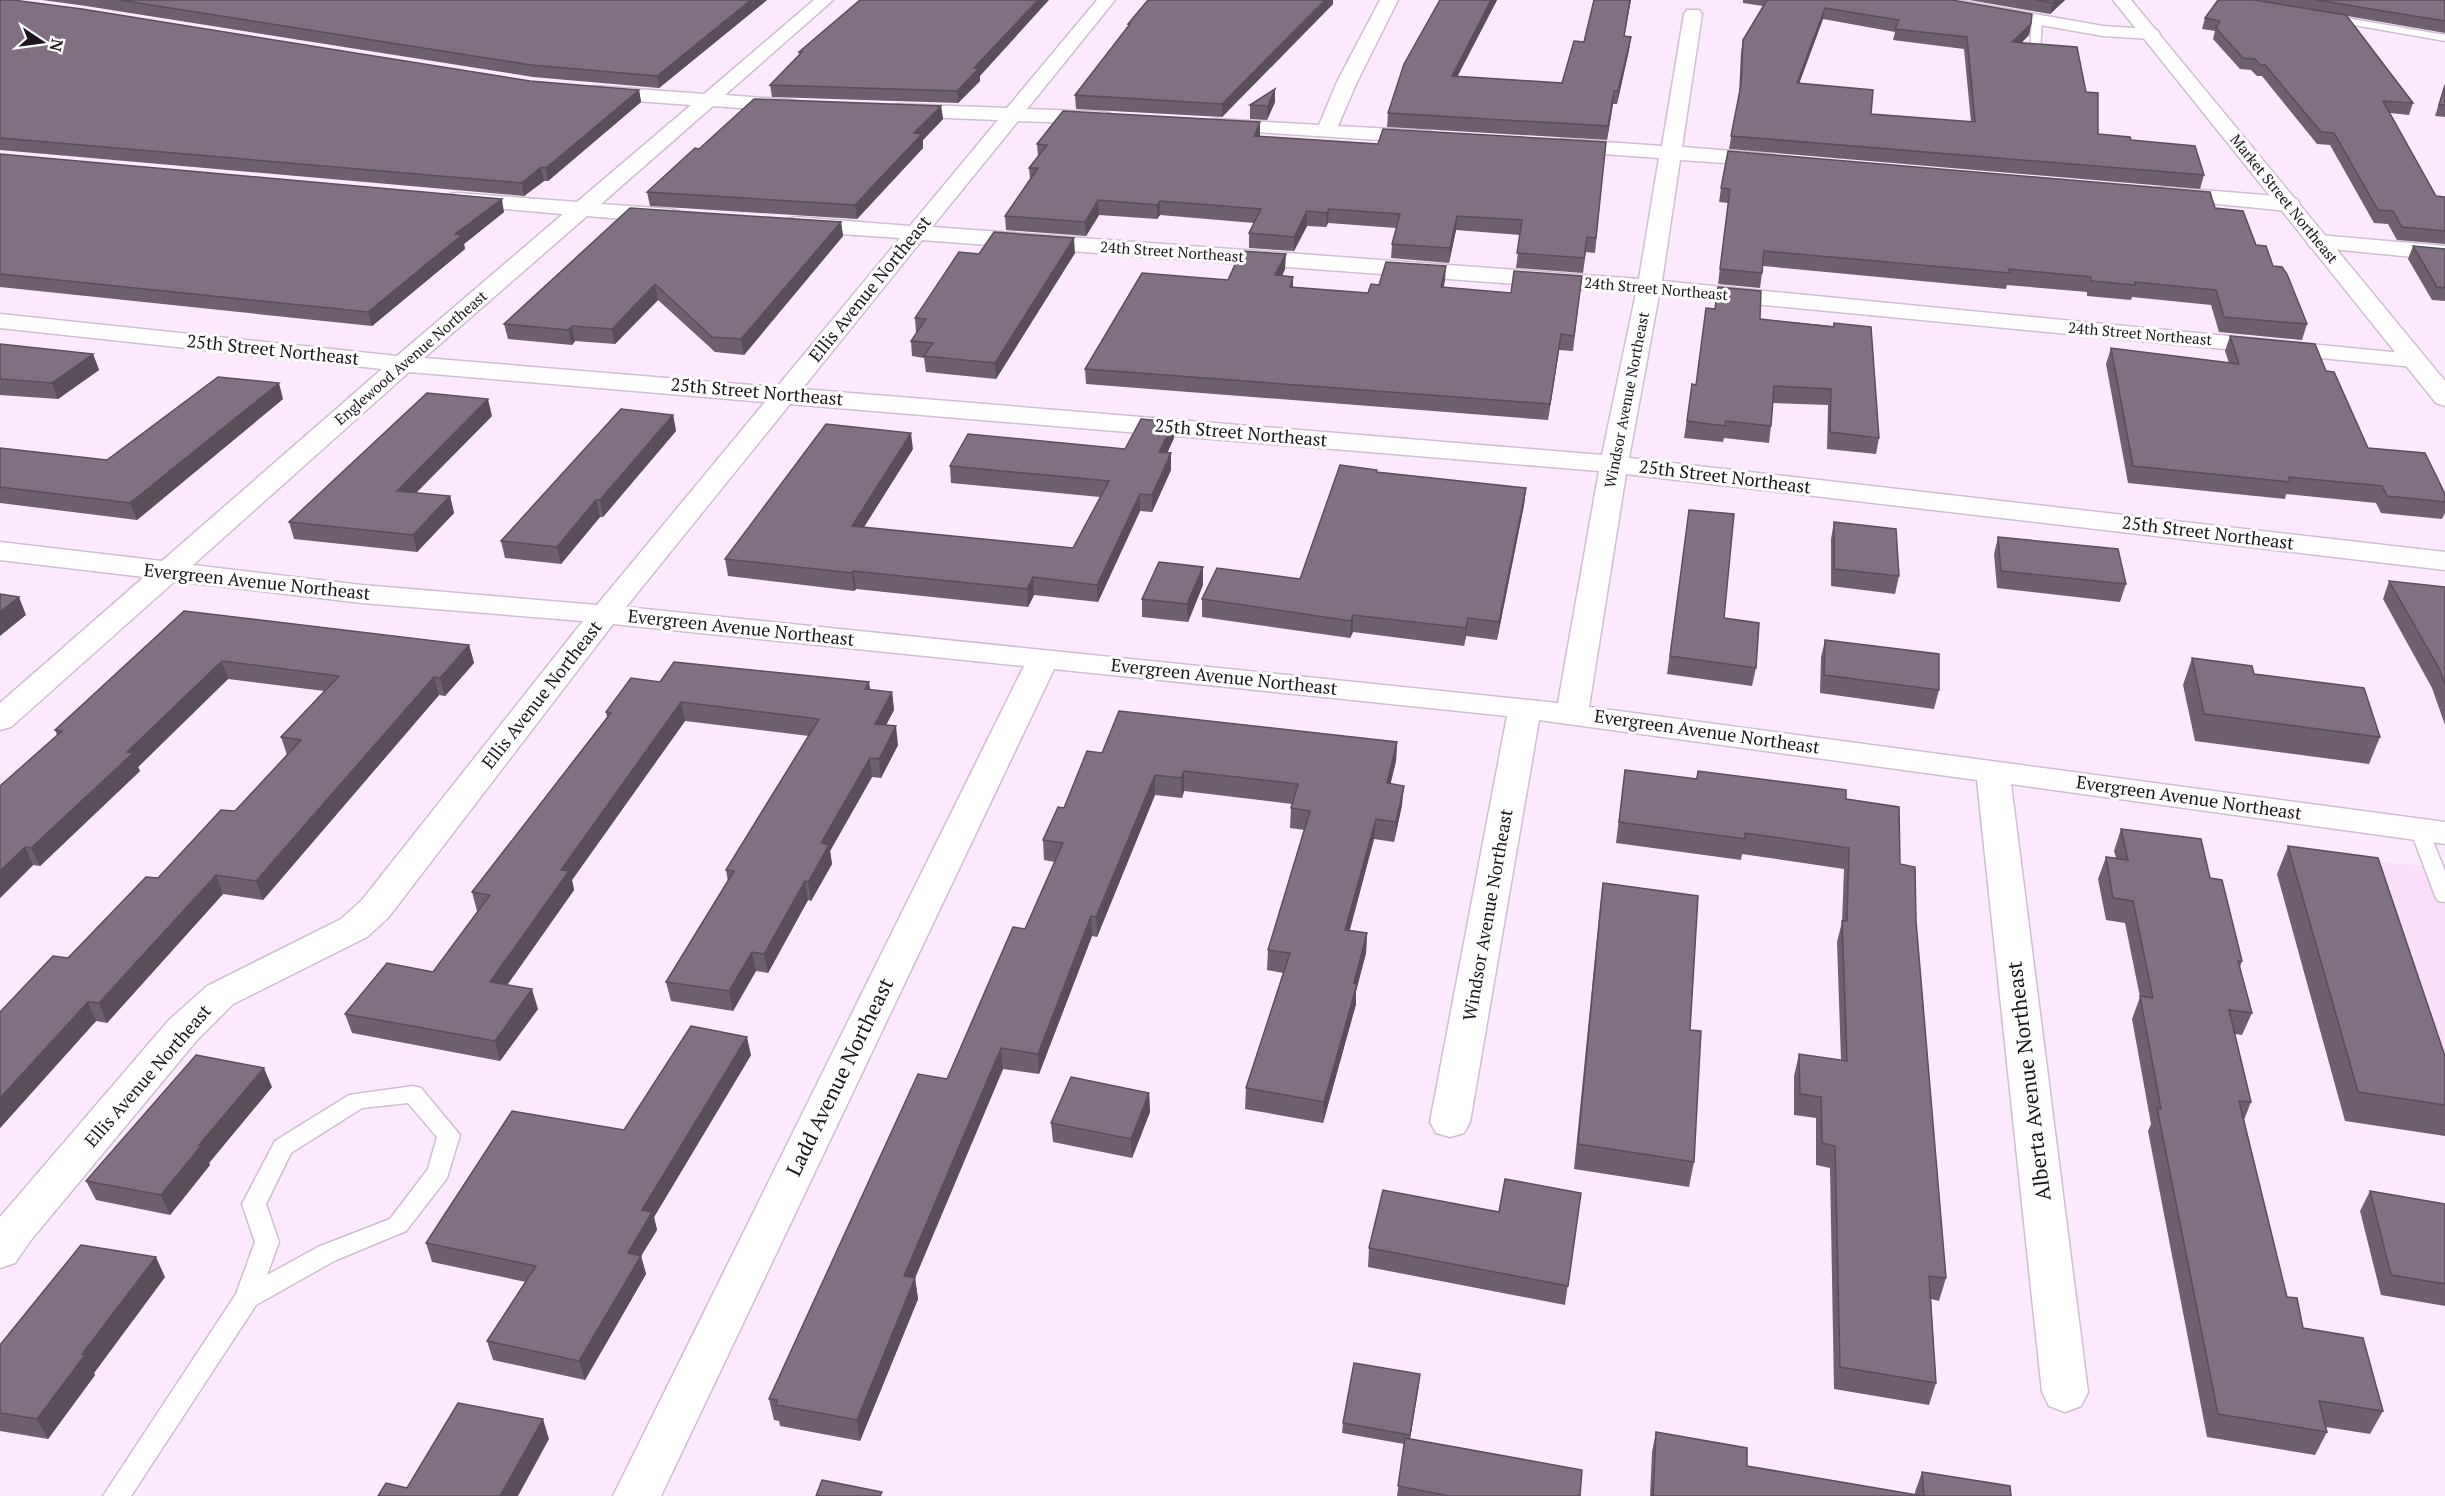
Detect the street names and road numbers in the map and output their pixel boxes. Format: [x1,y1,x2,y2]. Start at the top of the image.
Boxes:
street label: Market Street Northeast [2226,130,2343,268]
street label: Ellis Avenue Northeast [803,210,936,367]
street label: 24th Street Northeast [1099,236,1245,266]
street label: 24th Street Northeast [1583,272,1729,304]
street label: Englewood Avenue Northeast [330,285,491,429]
street label: Windsor Avenue Northeast [1599,310,1653,490]
street label: 24th Street Northeast [2067,317,2213,349]
street label: 25th Street Northeast [186,328,361,370]
street label: 25th Street Northeast [670,372,845,411]
street label: 25th Street Northeast [1154,413,1329,452]
street label: 25th Street Northeast [1638,454,1813,499]
street label: 25th Street Northeast [2121,510,2296,555]
street label: Evergreen Avenue Northeast [143,557,372,605]
street label: Evergreen Avenue Northeast [627,603,856,651]
street label: Ellis Avenue Northeast [476,615,607,773]
street label: Evergreen Avenue Northeast [1110,652,1339,700]
street label: Evergreen Avenue Northeast [1593,703,1822,759]
street label: Evergreen Avenue Northeast [2075,769,2304,825]
street label: Windsor Avenue Northeast [1457,807,1518,1023]
street label: Alberta Avenue Northeast [1999,960,2057,1202]
street label: Ladd Avenue Northeast [779,973,899,1180]
street label: Ellis Avenue Northeast [79,999,216,1152]

